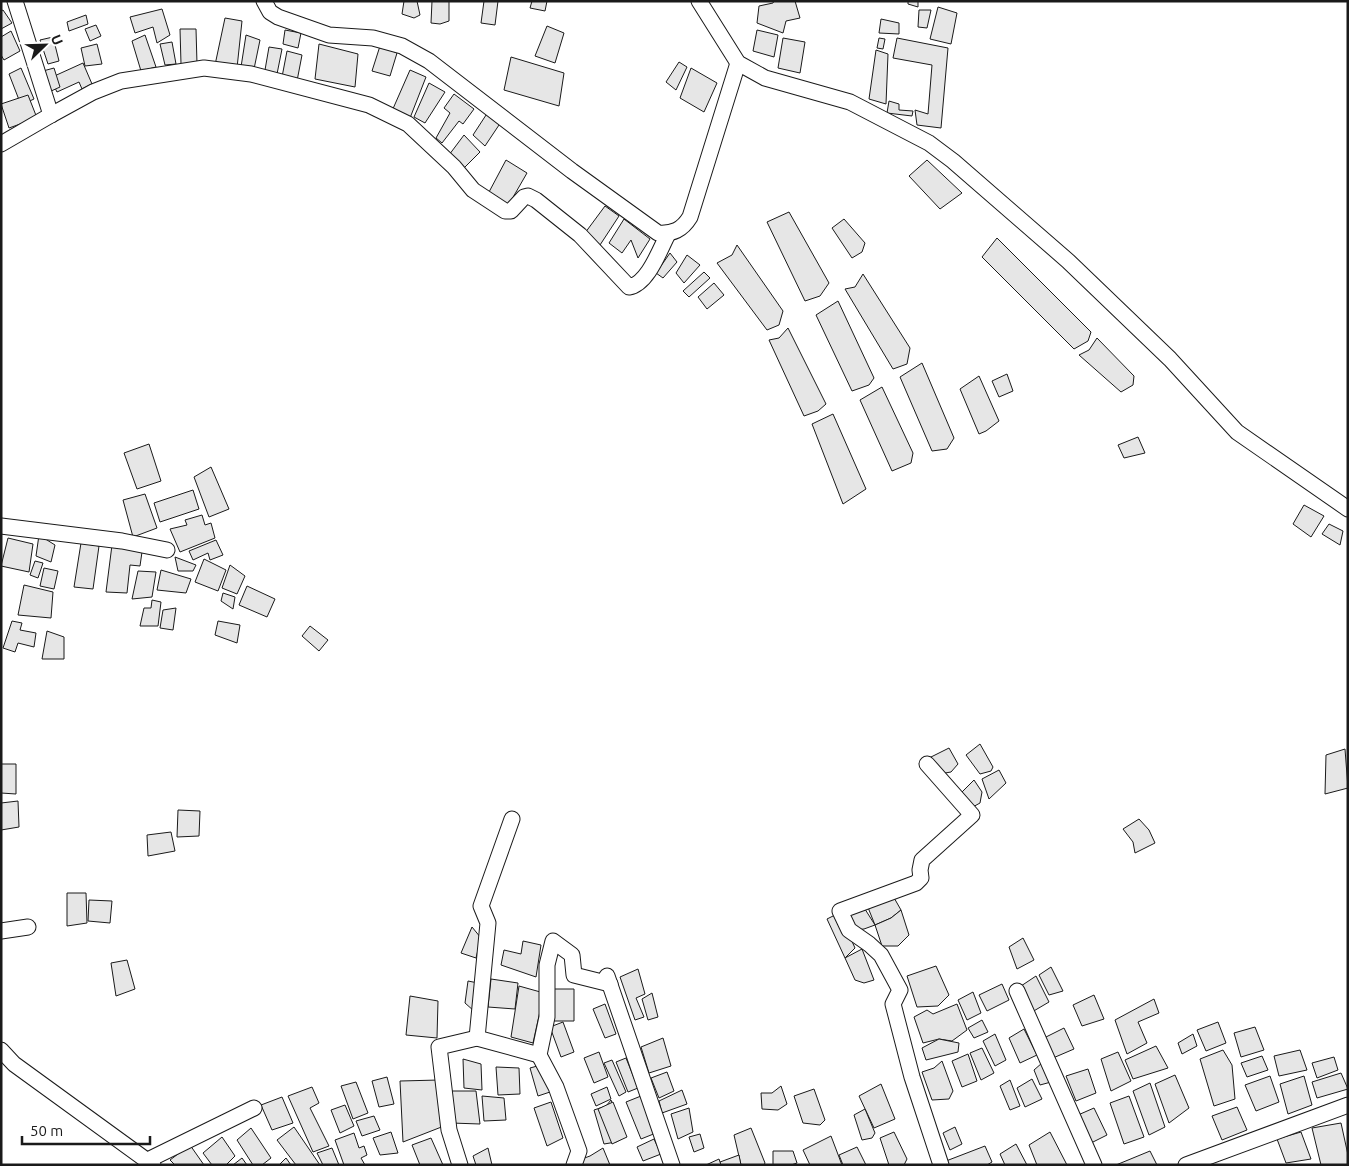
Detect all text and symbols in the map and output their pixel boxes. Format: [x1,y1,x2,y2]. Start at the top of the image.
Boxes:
north arrow [20,20,70,70]
text: U [48,32,66,48]
scale bar [22,1114,150,1146]
text: 50 m [30,1122,63,1139]

